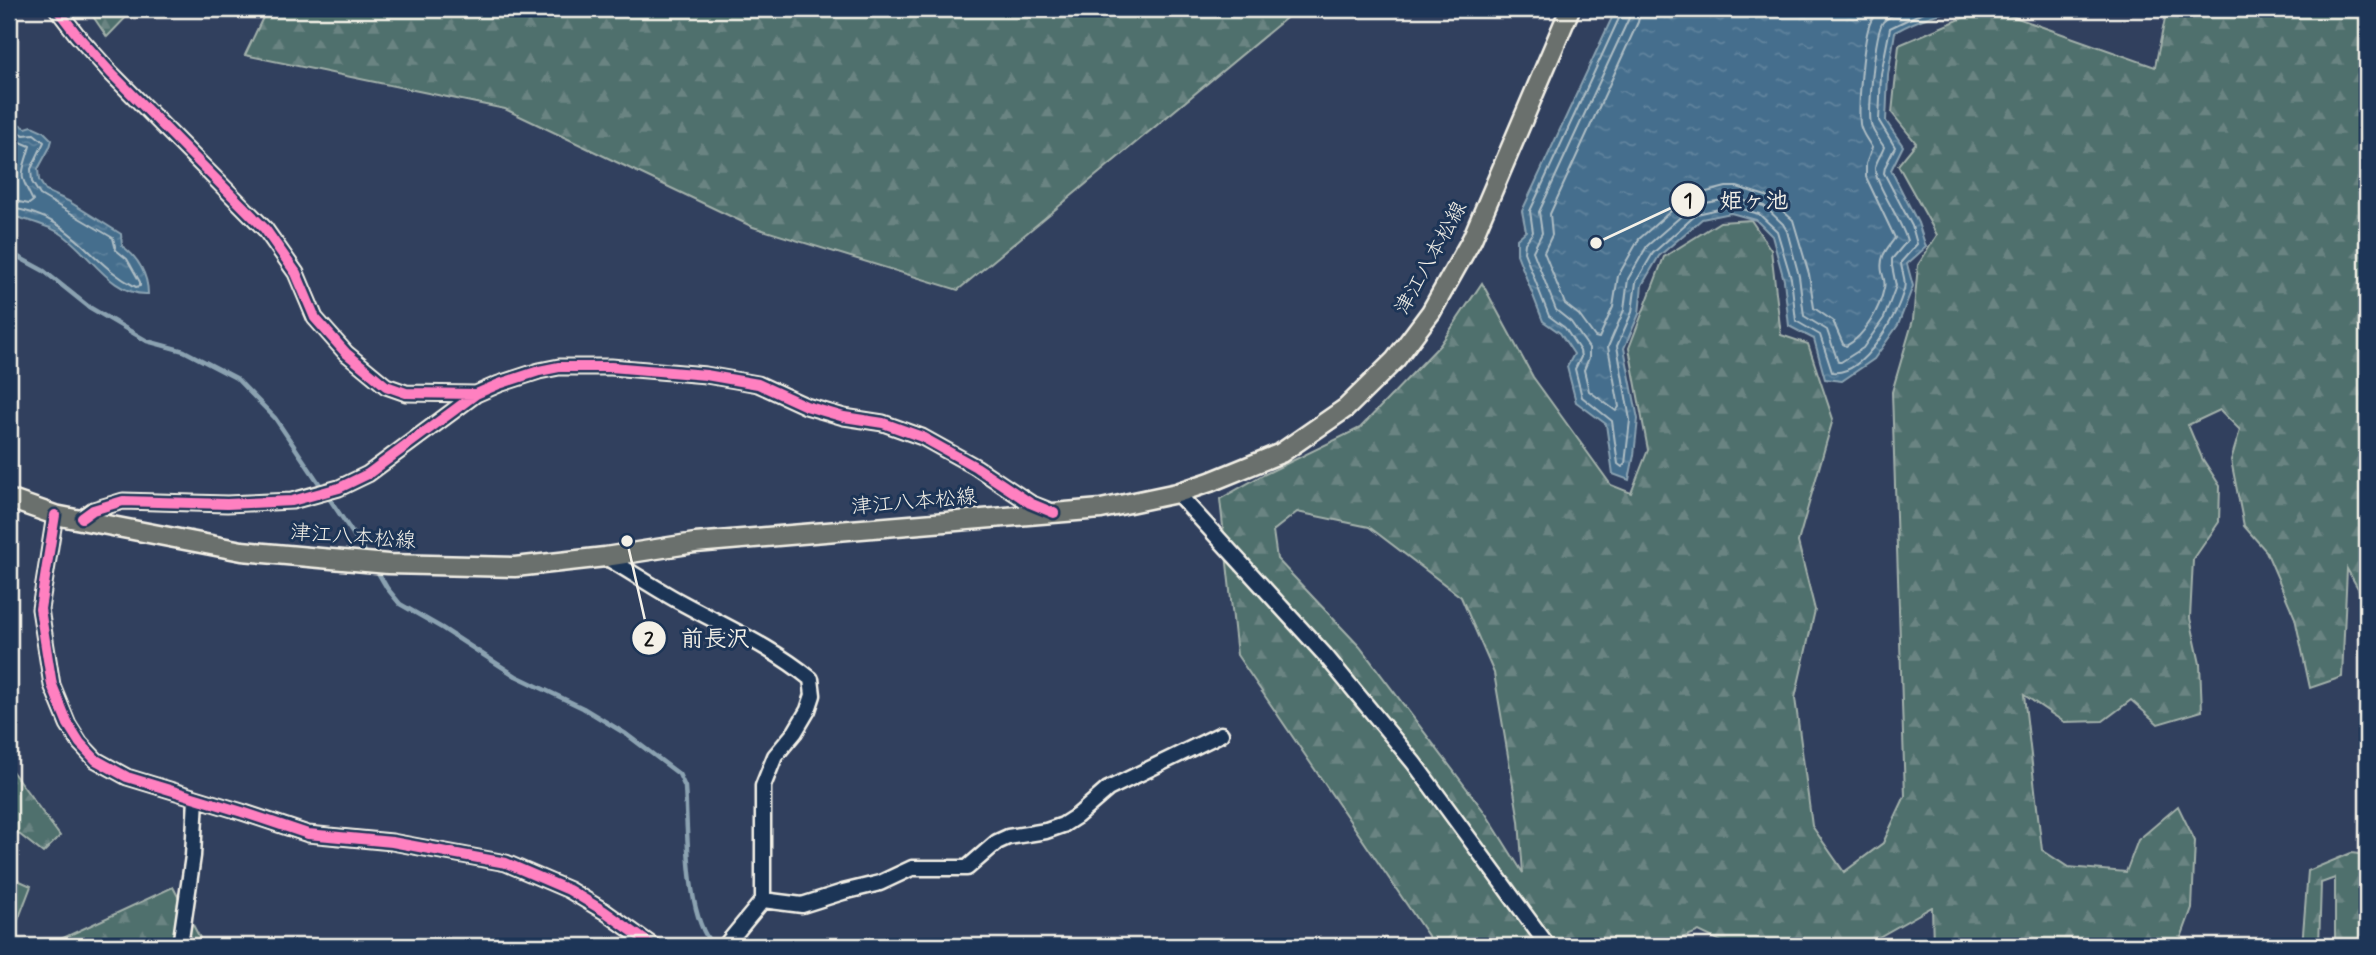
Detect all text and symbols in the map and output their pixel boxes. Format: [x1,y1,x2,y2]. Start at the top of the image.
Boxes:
callout: 姫ヶ池 [1671,178,1803,222]
text: 1 [1683,187,1693,215]
text: 姫ヶ池 [1720,187,1789,217]
street label: 津江八本松線 [1388,196,1474,320]
street label: 津江八本松線 [850,483,978,521]
street label: 津江八本松線 [289,519,417,555]
callout: 前長沢 [631,616,763,660]
text: 前長沢 [681,625,750,655]
text: 2 [644,626,655,654]

